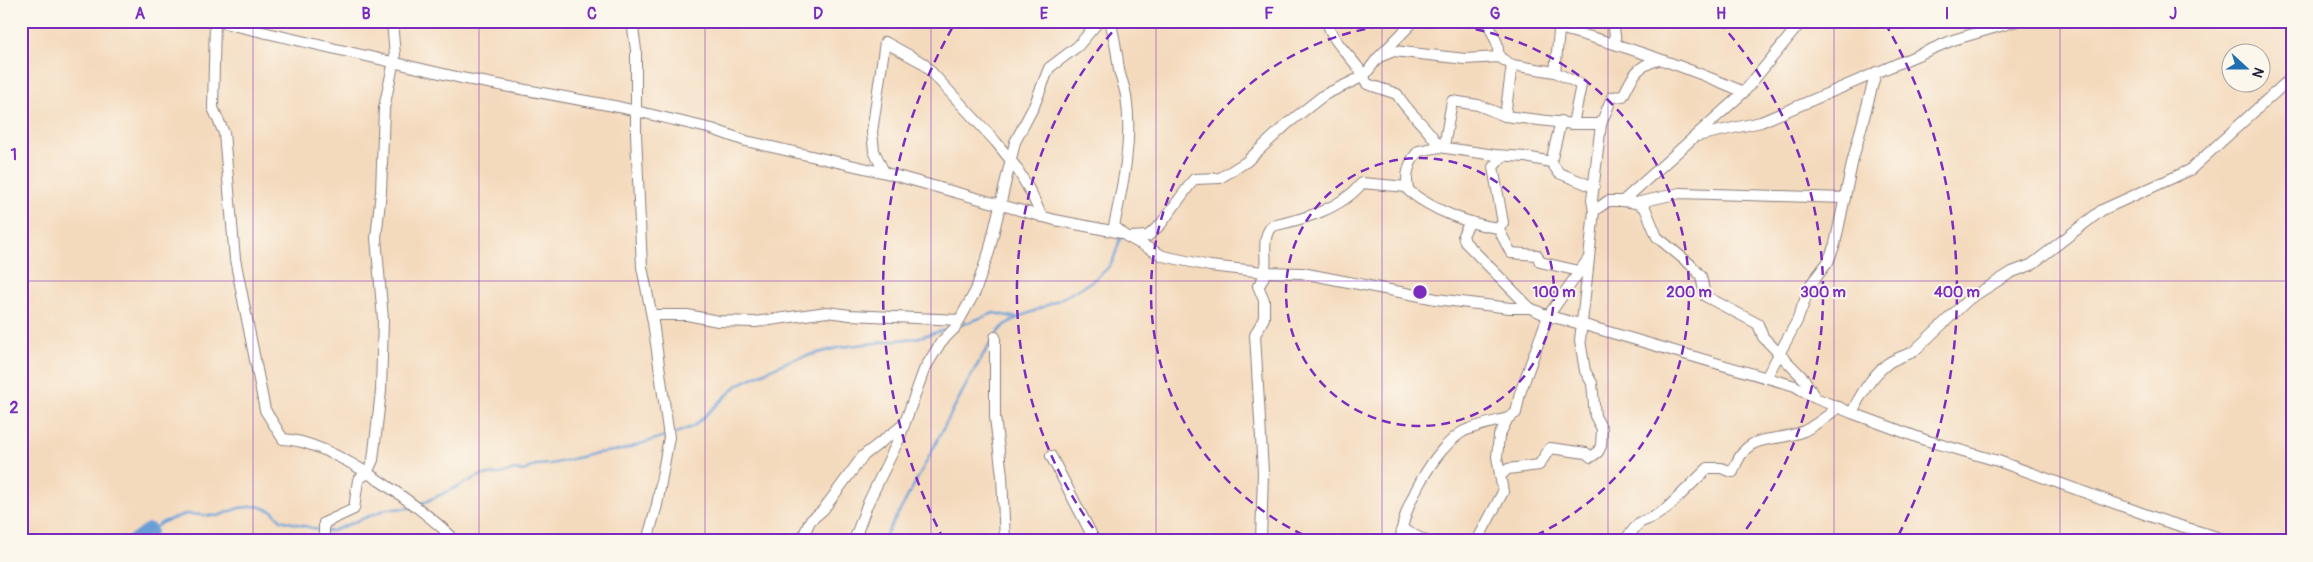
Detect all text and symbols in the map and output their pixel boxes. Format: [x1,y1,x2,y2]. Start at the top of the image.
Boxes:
text: A [135,4,146,24]
text: B [361,4,371,24]
text: C [587,4,597,24]
text: D [813,4,823,24]
text: E [1040,4,1049,24]
text: F [1264,4,1274,24]
text: G [1490,4,1501,24]
text: H [1716,4,1726,24]
text: I [1945,4,1949,24]
text: J [2169,4,2177,24]
north arrow [2220,42,2270,92]
text: N [2248,65,2267,80]
text: 1 [11,145,17,165]
centre of rings [1411,283,1429,301]
text: 100 m [1533,283,1575,302]
text: 200 m [1666,283,1712,302]
text: 300 m [1800,283,1846,302]
text: 400 m [1934,283,1980,302]
text: 2 [10,398,19,418]

